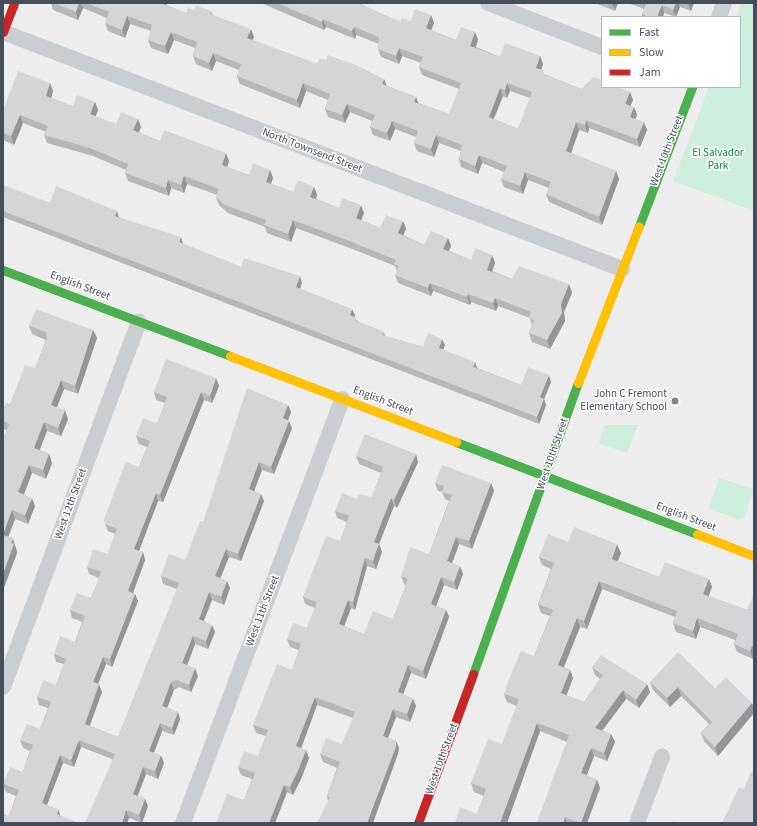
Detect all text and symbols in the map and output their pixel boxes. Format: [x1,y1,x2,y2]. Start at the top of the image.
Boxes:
legend [601,16,741,88]
text: Fast [639,24,659,41]
text: Slow [639,44,664,61]
text: Jam [639,64,661,81]
street label: West 10th Street [647,114,687,188]
street label: North Townsend Street [260,126,364,176]
park label: El Salvador Park [692,147,744,173]
street label: English Street [48,269,112,303]
street label: English Street [351,384,415,418]
place label: John C Fremont Elementary School [580,388,667,414]
marker: John C Fremont Elementary School [670,396,680,406]
street label: West 10th Street [535,416,571,492]
street label: West 12th Street [52,467,90,541]
street label: English Street [654,500,718,534]
street label: West 11th Street [243,574,283,648]
street label: West 10th Street [423,722,461,796]

